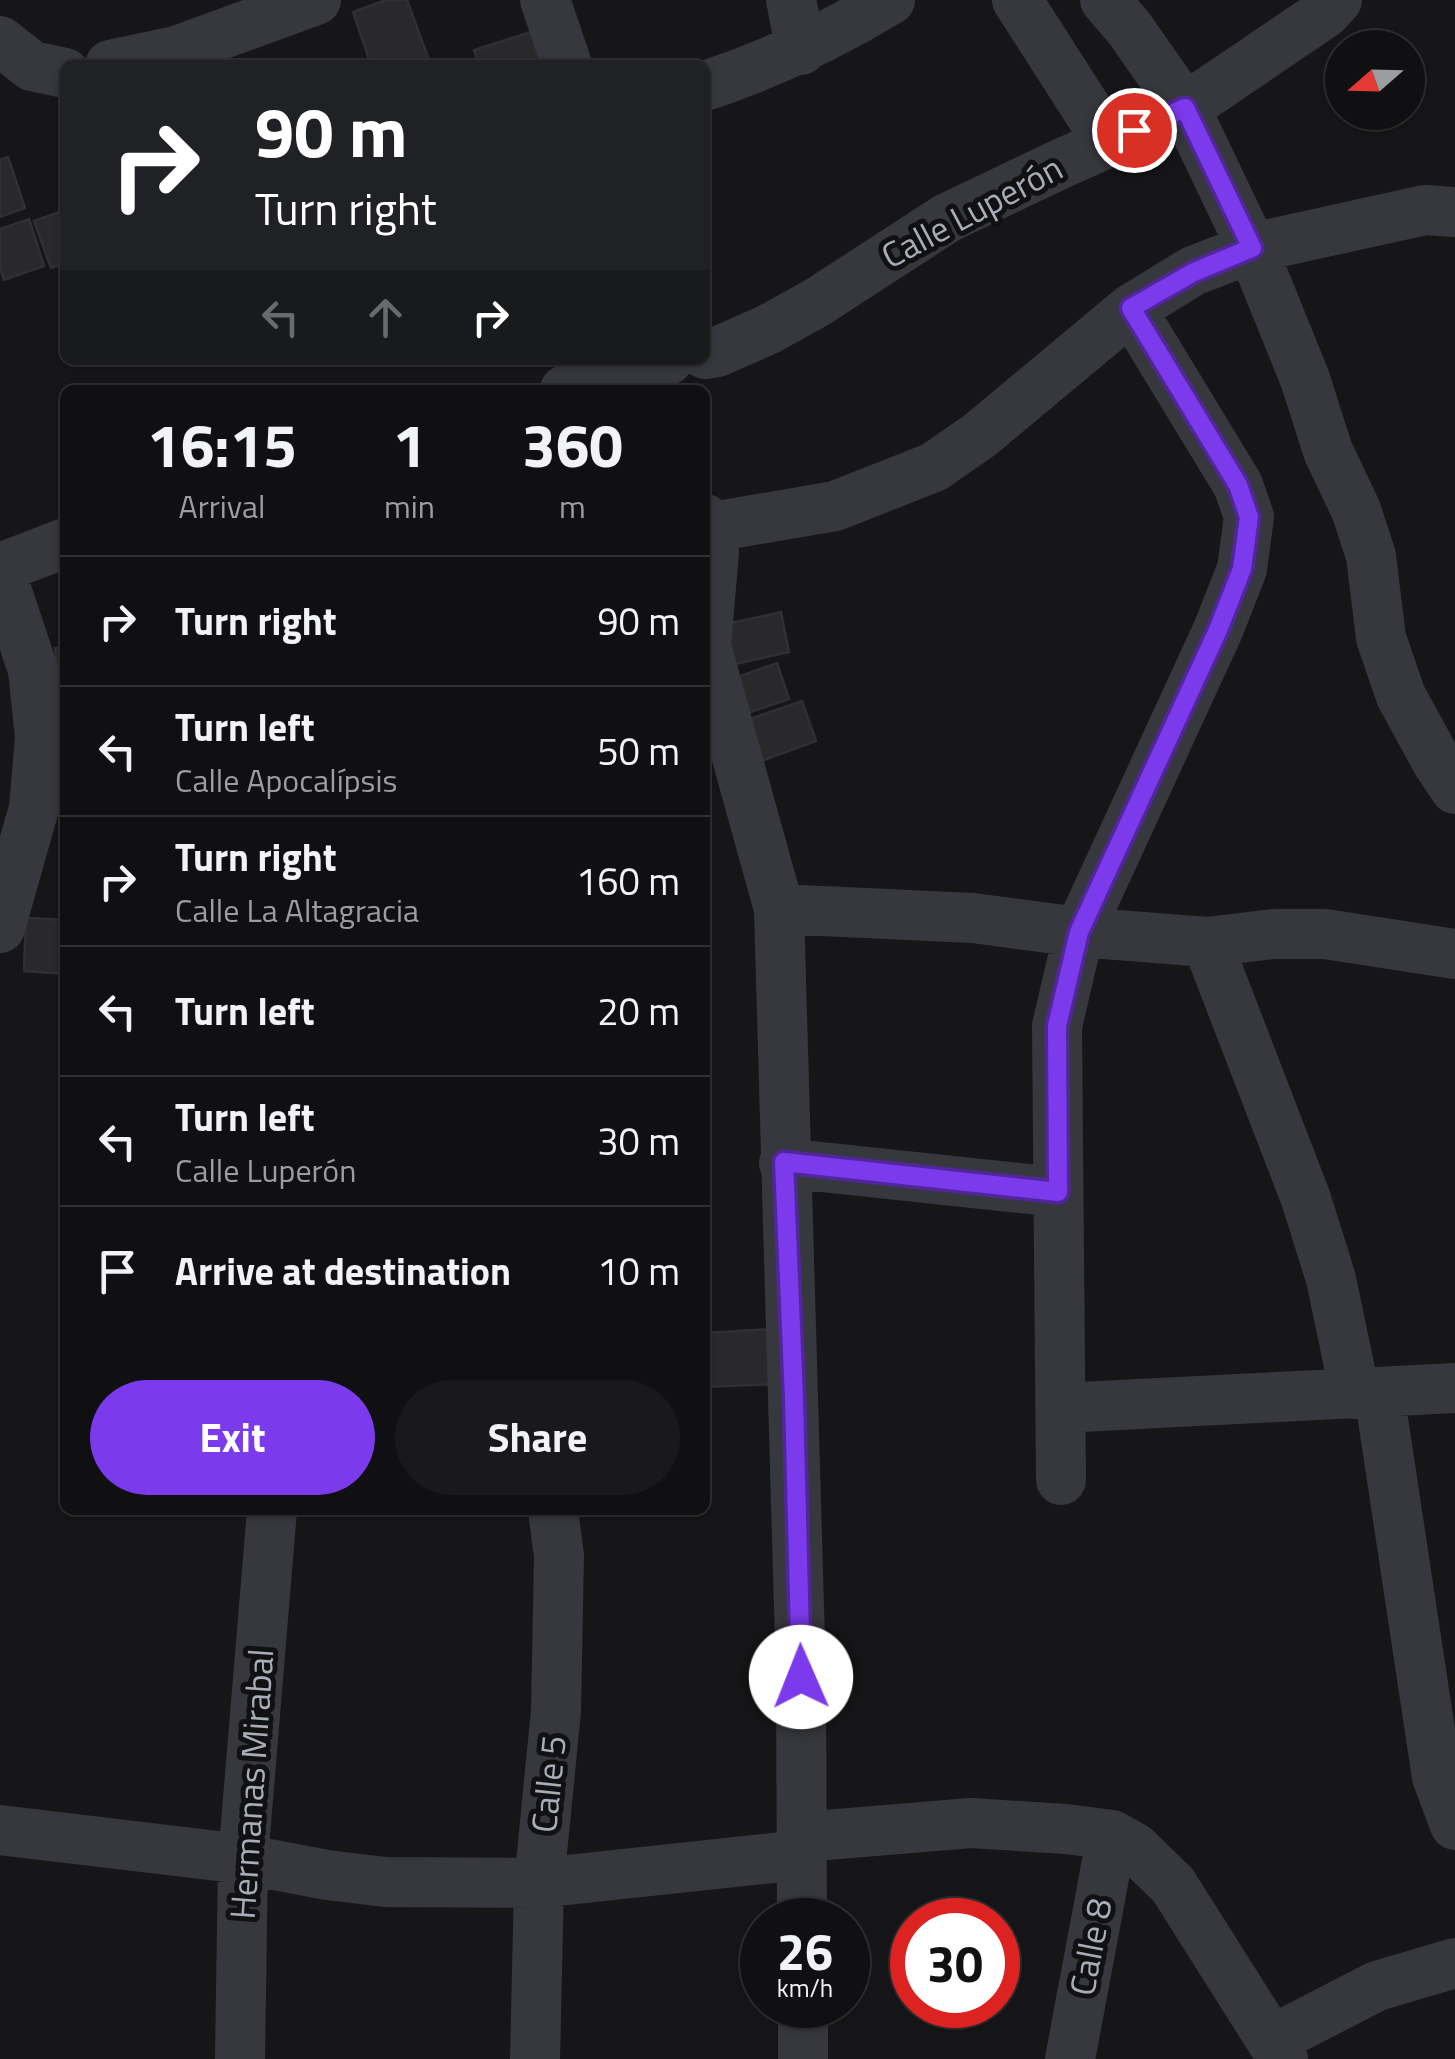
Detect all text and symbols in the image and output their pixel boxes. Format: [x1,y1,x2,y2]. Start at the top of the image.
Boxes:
north arrow [1325,30,1425,130]
map controls [1325,30,1425,130]
text: 90 m [255,78,408,184]
pin [1092,88,1177,173]
icon: right [90,100,220,230]
icon: arrive [1107,103,1162,158]
street label: Calle Luperón [871,141,1072,282]
text: Turn right [255,174,437,242]
icon: left [253,290,308,345]
icon: ahead [358,290,413,345]
icon: right [463,290,518,345]
text: 16:15 [147,399,297,490]
text: 1 [393,399,426,490]
text: 360 [522,399,623,490]
text: Arrival [179,482,265,530]
text: min [384,482,435,530]
text: m [559,482,586,530]
text: Turn right [175,592,337,650]
text: 90 m [597,592,680,650]
icon: right [90,594,145,649]
text: Turn left [175,698,315,756]
text: 50 m [597,722,680,780]
icon: left [90,724,145,779]
text: Calle Apocalípsis [175,756,397,804]
text: Turn right [175,828,337,886]
text: 160 m [576,852,680,910]
icon: right [90,854,145,909]
text: Calle La Altagracia [175,886,419,934]
text: Turn left [175,982,315,1040]
text: 20 m [597,982,680,1040]
icon: left [90,984,145,1039]
text: Turn left [175,1088,315,1146]
text: 30 m [597,1112,680,1170]
icon: left [90,1114,145,1169]
text: Calle Luperón [175,1146,356,1194]
text: Arrive at destination [175,1242,511,1300]
text: 10 m [597,1242,680,1300]
icon: arrive [90,1244,145,1299]
button: Exit [90,1380,375,1495]
button: Share [395,1380,680,1495]
position arrow [749,1625,853,1729]
street label: Hermanas Mirabal [215,1647,287,1921]
street label: Calle 5 [516,1732,580,1835]
street label: Calle 8 [1054,1894,1126,2000]
speed limit sign: 30 [890,1898,1020,2028]
text: 26 [777,1913,833,1989]
text: km/h [777,1969,833,2007]

